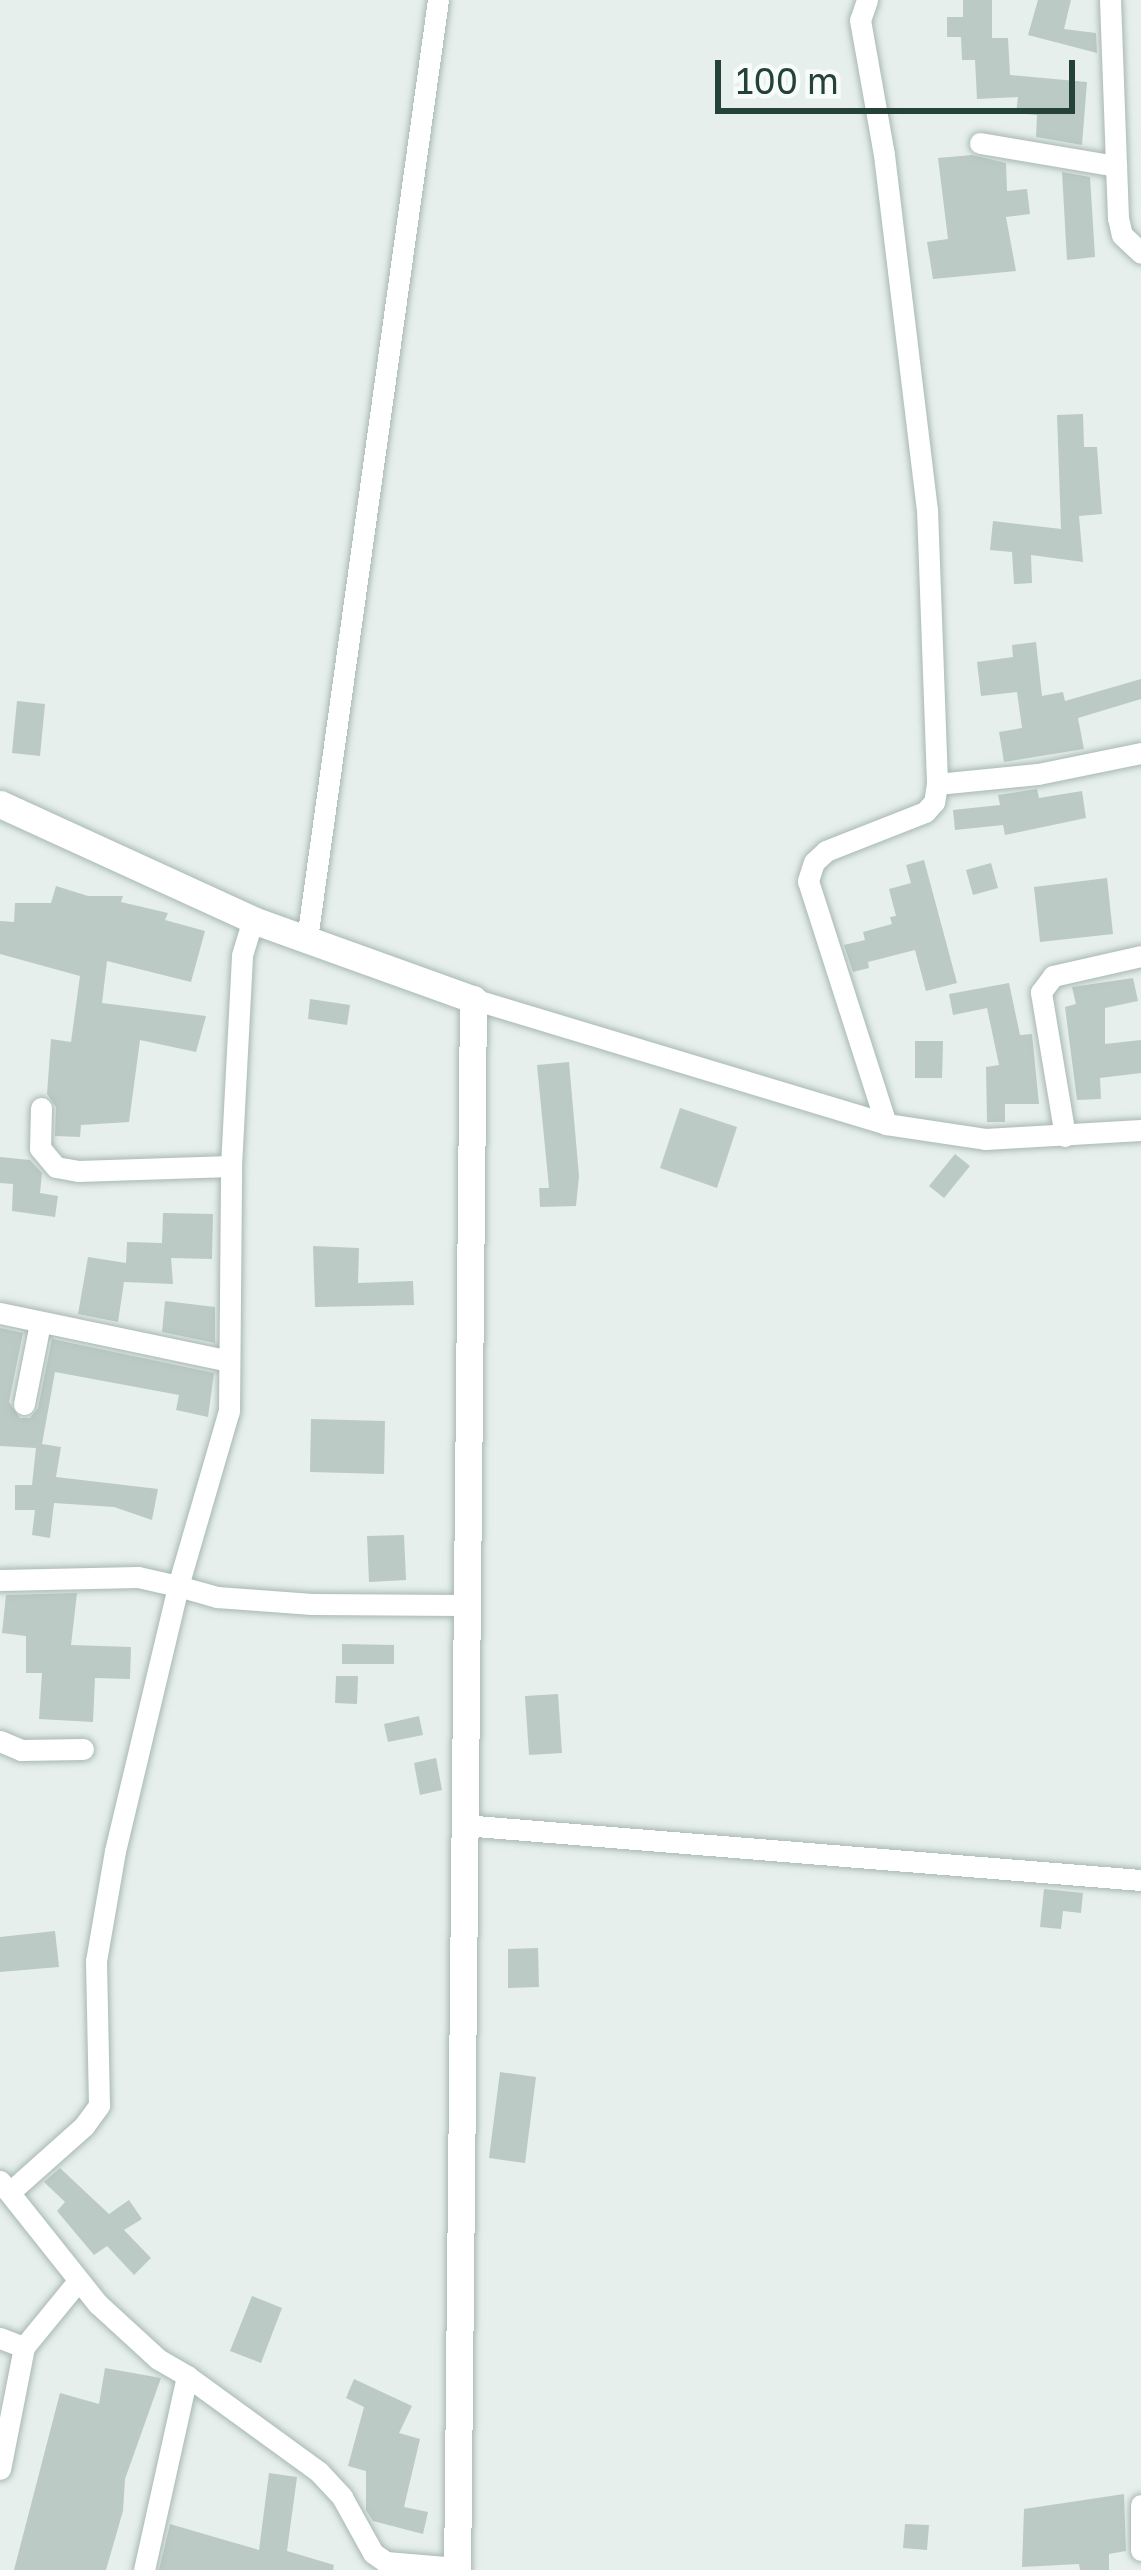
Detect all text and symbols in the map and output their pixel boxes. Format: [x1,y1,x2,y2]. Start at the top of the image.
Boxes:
scale bar [721,36,1081,110]
text: 100 m [736,59,839,102]

